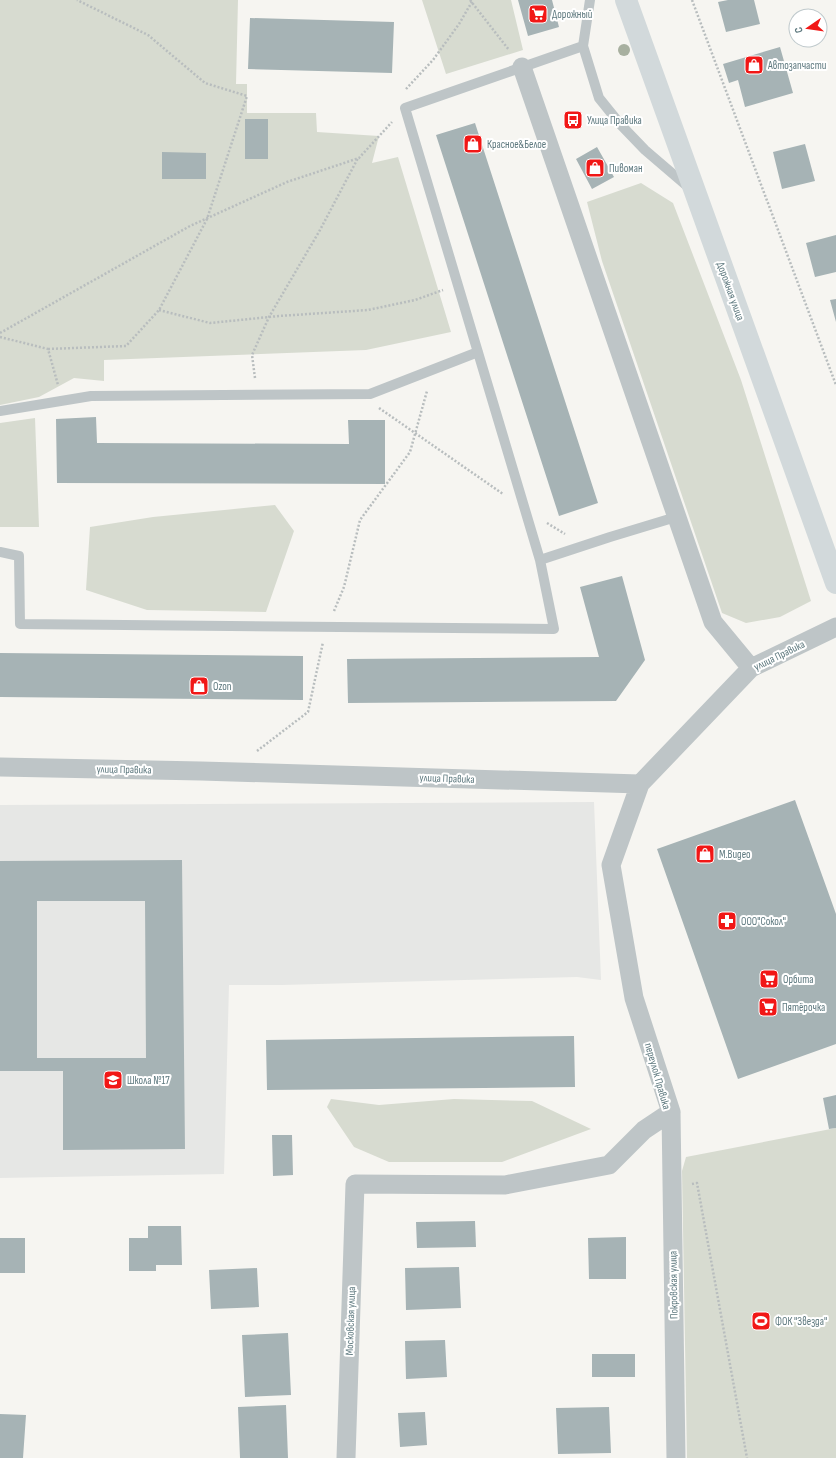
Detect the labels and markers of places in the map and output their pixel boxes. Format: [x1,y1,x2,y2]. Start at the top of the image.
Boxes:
supermarket icon: Дорожный [527,3,549,25]
place label: Дорожный [552,8,593,21]
shop icon: Автозапчасти [743,54,765,76]
place label: Автозапчасти [767,59,827,72]
bus stop icon: Улица Правика [562,109,584,131]
place label: Улица Правика [587,114,642,127]
shop icon: Красное&Белое [462,133,484,155]
place label: Красное&Белое [487,138,546,151]
shop icon: Пивоман [584,157,606,179]
place label: Пивоман [609,162,643,175]
shop icon: Ozon [188,675,210,697]
place label: Ozon [213,680,232,693]
shop icon: М.Видео [694,843,716,865]
place label: М.Видео [719,848,751,861]
pharmacy icon: ООО"Сокол" [716,910,738,932]
place label: ООО"Сокол" [741,915,786,928]
supermarket icon: Орбита [758,968,780,990]
place label: Орбита [783,973,813,986]
supermarket icon: Пятёрочка [757,996,779,1018]
place label: Пятёрочка [782,1001,825,1014]
school or university icon: Школа №17 [102,1069,124,1091]
place label: Школа №17 [127,1074,170,1087]
sports icon: ФОК "Звезда" [750,1310,772,1332]
place label: ФОК "Звезда" [775,1315,827,1328]

